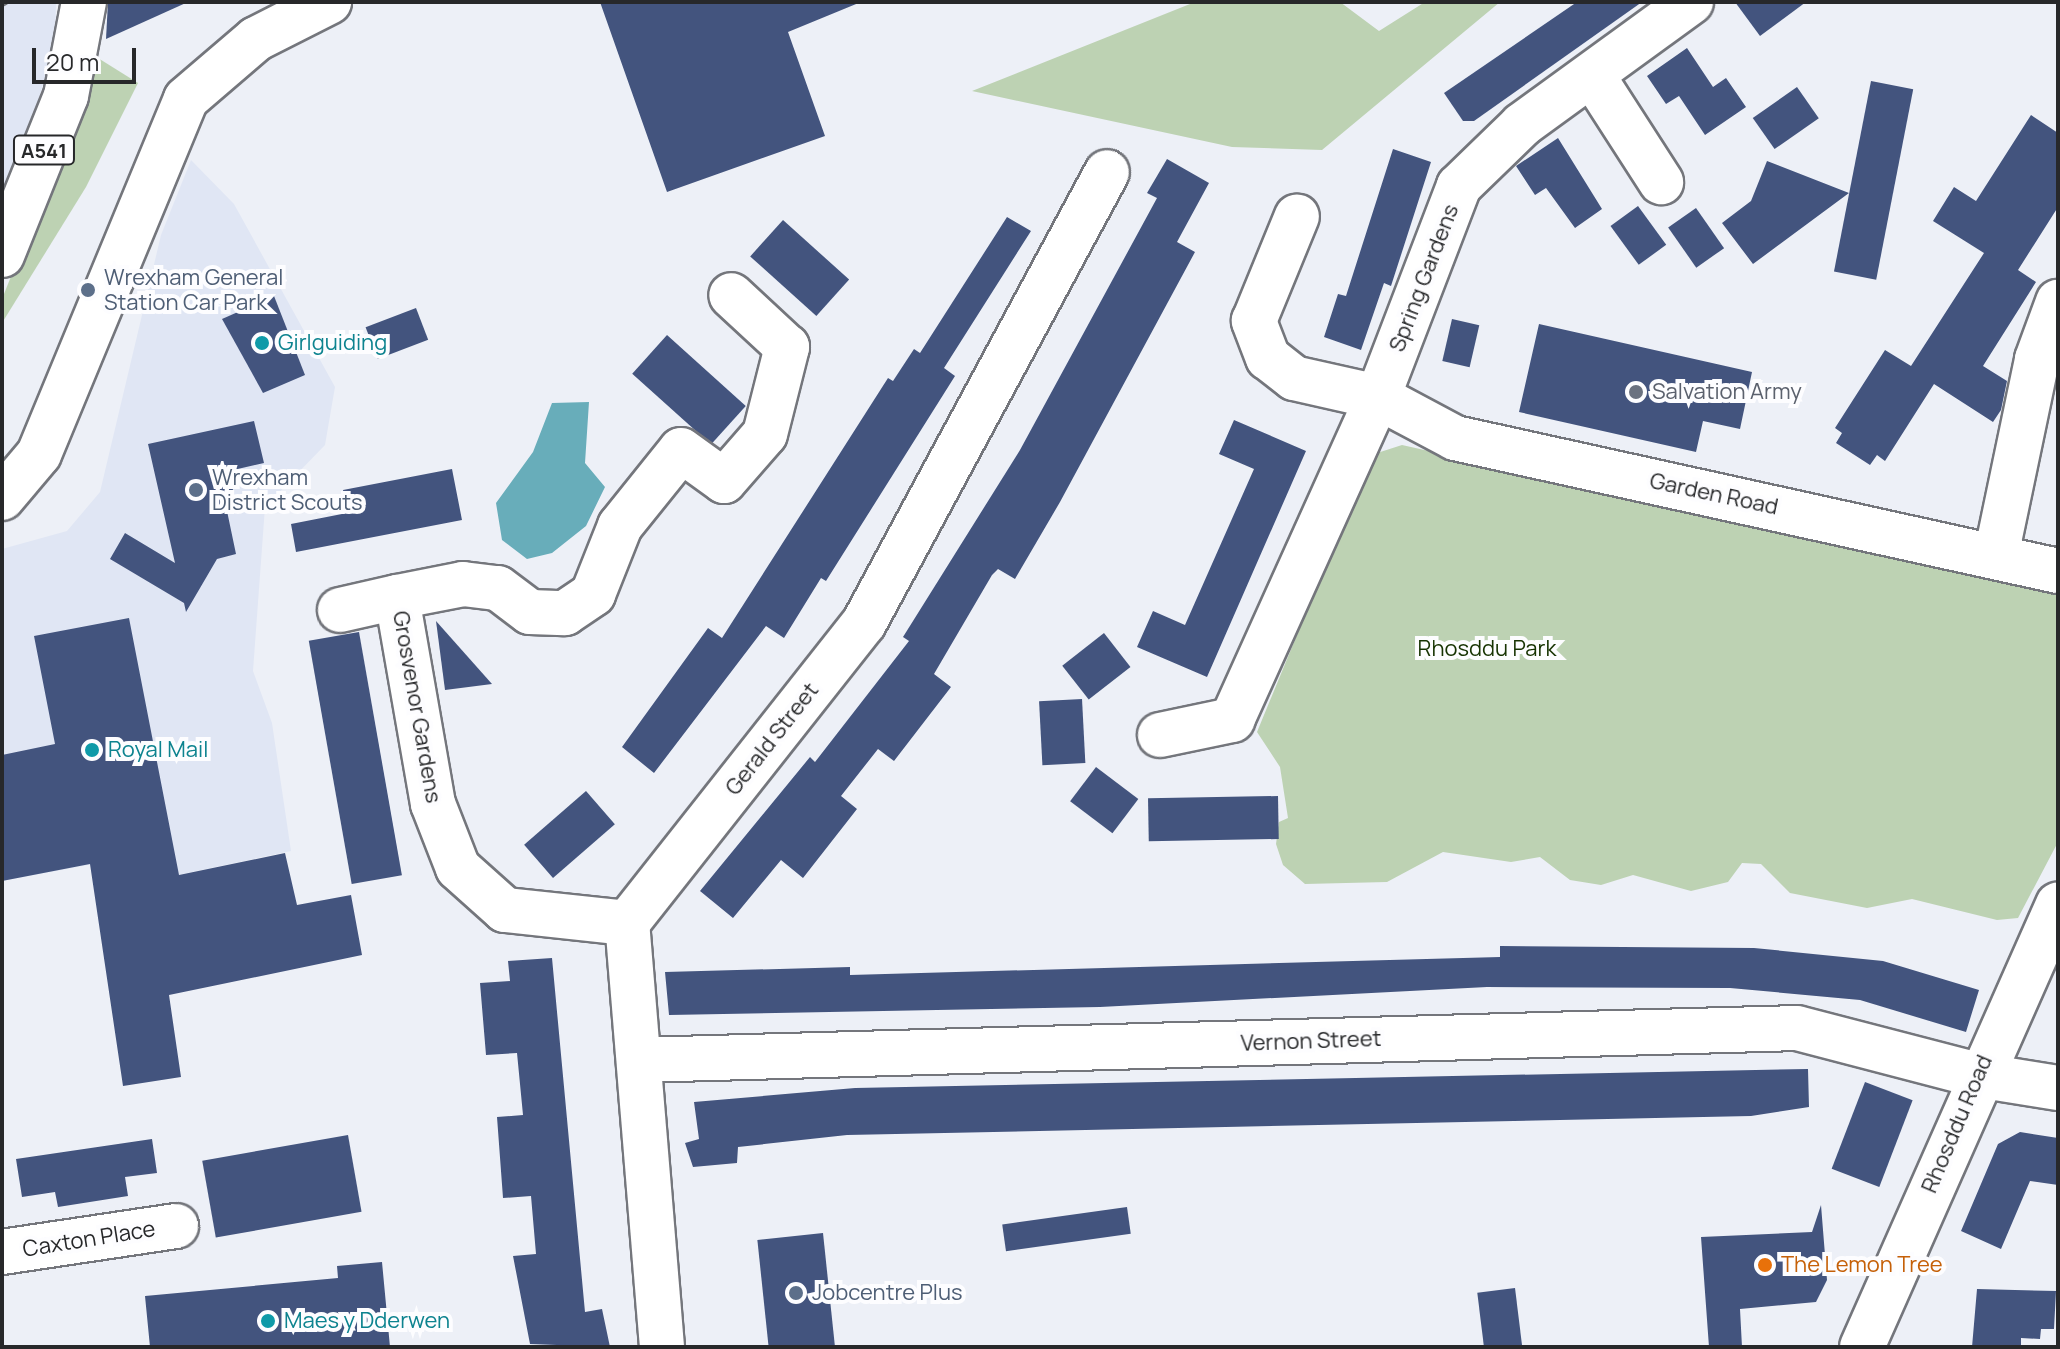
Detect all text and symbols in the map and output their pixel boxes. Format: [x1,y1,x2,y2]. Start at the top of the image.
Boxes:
scale bar [36,32,140,82]
text: 20 m [46,45,99,78]
road number: A541 [12,134,76,166]
street label: Spring Gardens [1384,201,1464,355]
place label: Wrexham General Station Car Park [104,264,283,316]
marker: Wrexham General Station Car Park [79,281,97,299]
place label: Girlguiding [278,330,387,356]
marker: Girlguiding [253,334,271,352]
place label: Salvation Army [1652,379,1802,405]
marker: Salvation Army [1627,383,1645,401]
place label: Wrexham District Scouts [212,464,363,516]
street label: Garden Road [1647,468,1781,520]
marker: Wrexham District Scouts [187,481,205,499]
street label: Grosvenor Gardens [387,609,447,805]
park label: Rhosddu Park [1418,636,1556,662]
street label: Gerald Street [720,678,824,800]
place label: Royal Mail [108,737,208,763]
marker: Royal Mail [83,741,101,759]
street label: Vernon Street [1240,1025,1382,1057]
street label: Rhosddu Road [1916,1051,1998,1197]
street label: Caxton Place [21,1216,157,1262]
place label: The Lemon Tree [1781,1252,1943,1278]
marker: The Lemon Tree [1756,1256,1774,1274]
place label: Jobcentre Plus [812,1280,963,1306]
marker: Jobcentre Plus [787,1284,805,1302]
place label: Maes y Dderwen [284,1308,450,1334]
marker: Maes y Dderwen [259,1312,277,1330]

